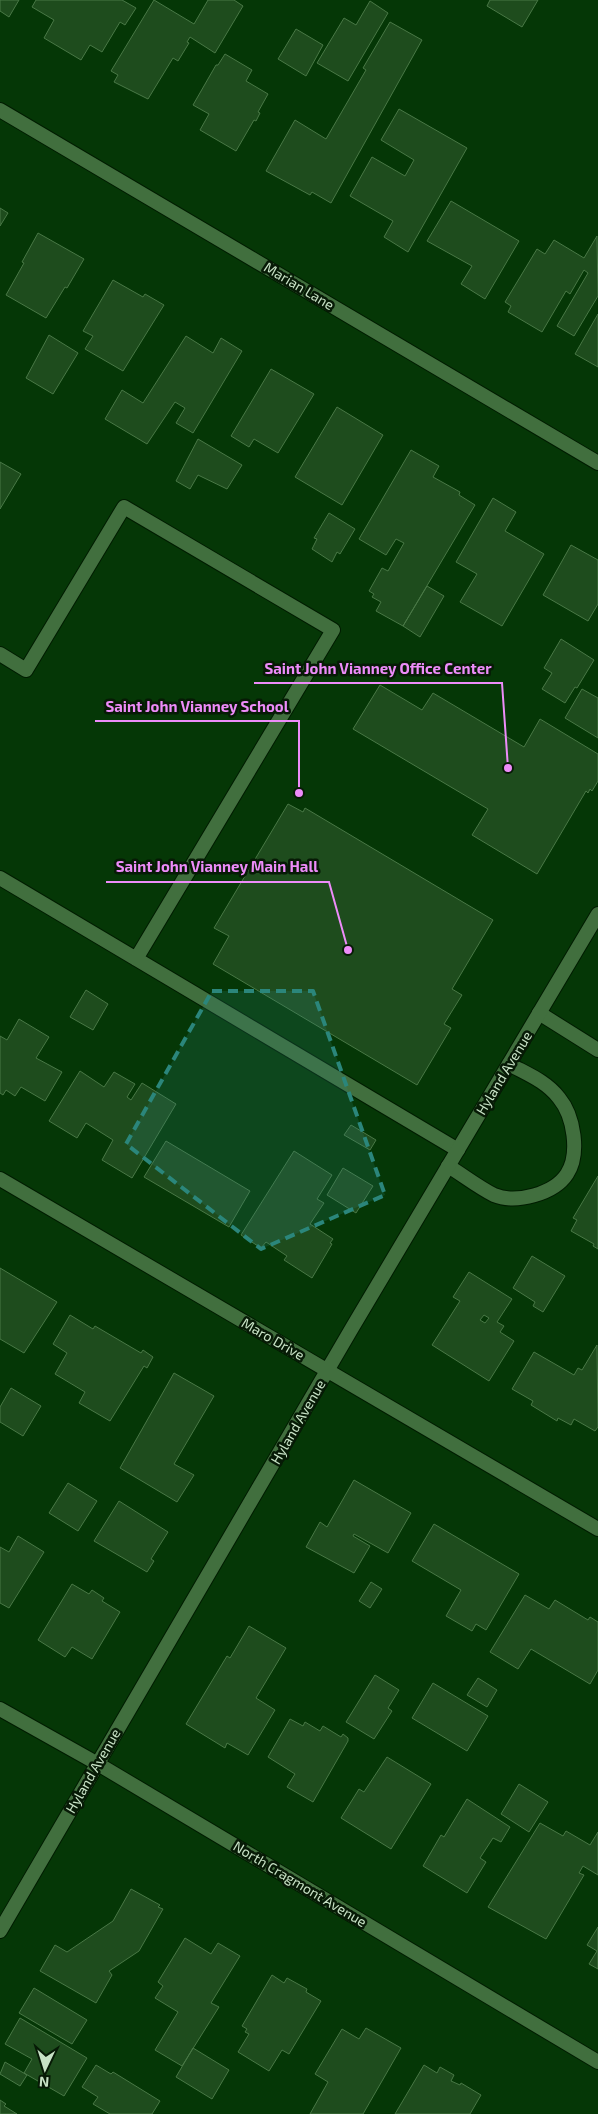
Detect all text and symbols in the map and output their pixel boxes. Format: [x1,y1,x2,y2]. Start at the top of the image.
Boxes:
street label: Marian Lane [261,258,337,313]
callout: Saint John Vianney Office Center [254,653,502,683]
text: Saint John Vianney Office Center [264,659,492,678]
callout: Saint John Vianney School [95,691,299,721]
text: Saint John Vianney School [105,697,289,716]
callout: Saint John Vianney Main Hall [106,852,329,882]
text: Saint John Vianney Main Hall [116,857,318,876]
street label: Hyland Avenue [472,1028,535,1118]
street label: Maro Drive [239,1314,308,1363]
street label: Hyland Avenue [267,1377,329,1467]
street label: Hyland Avenue [62,1726,124,1816]
street label: North Cragmont Avenue [231,1837,370,1930]
north arrow [20,2044,70,2094]
text: N [38,2074,50,2091]

